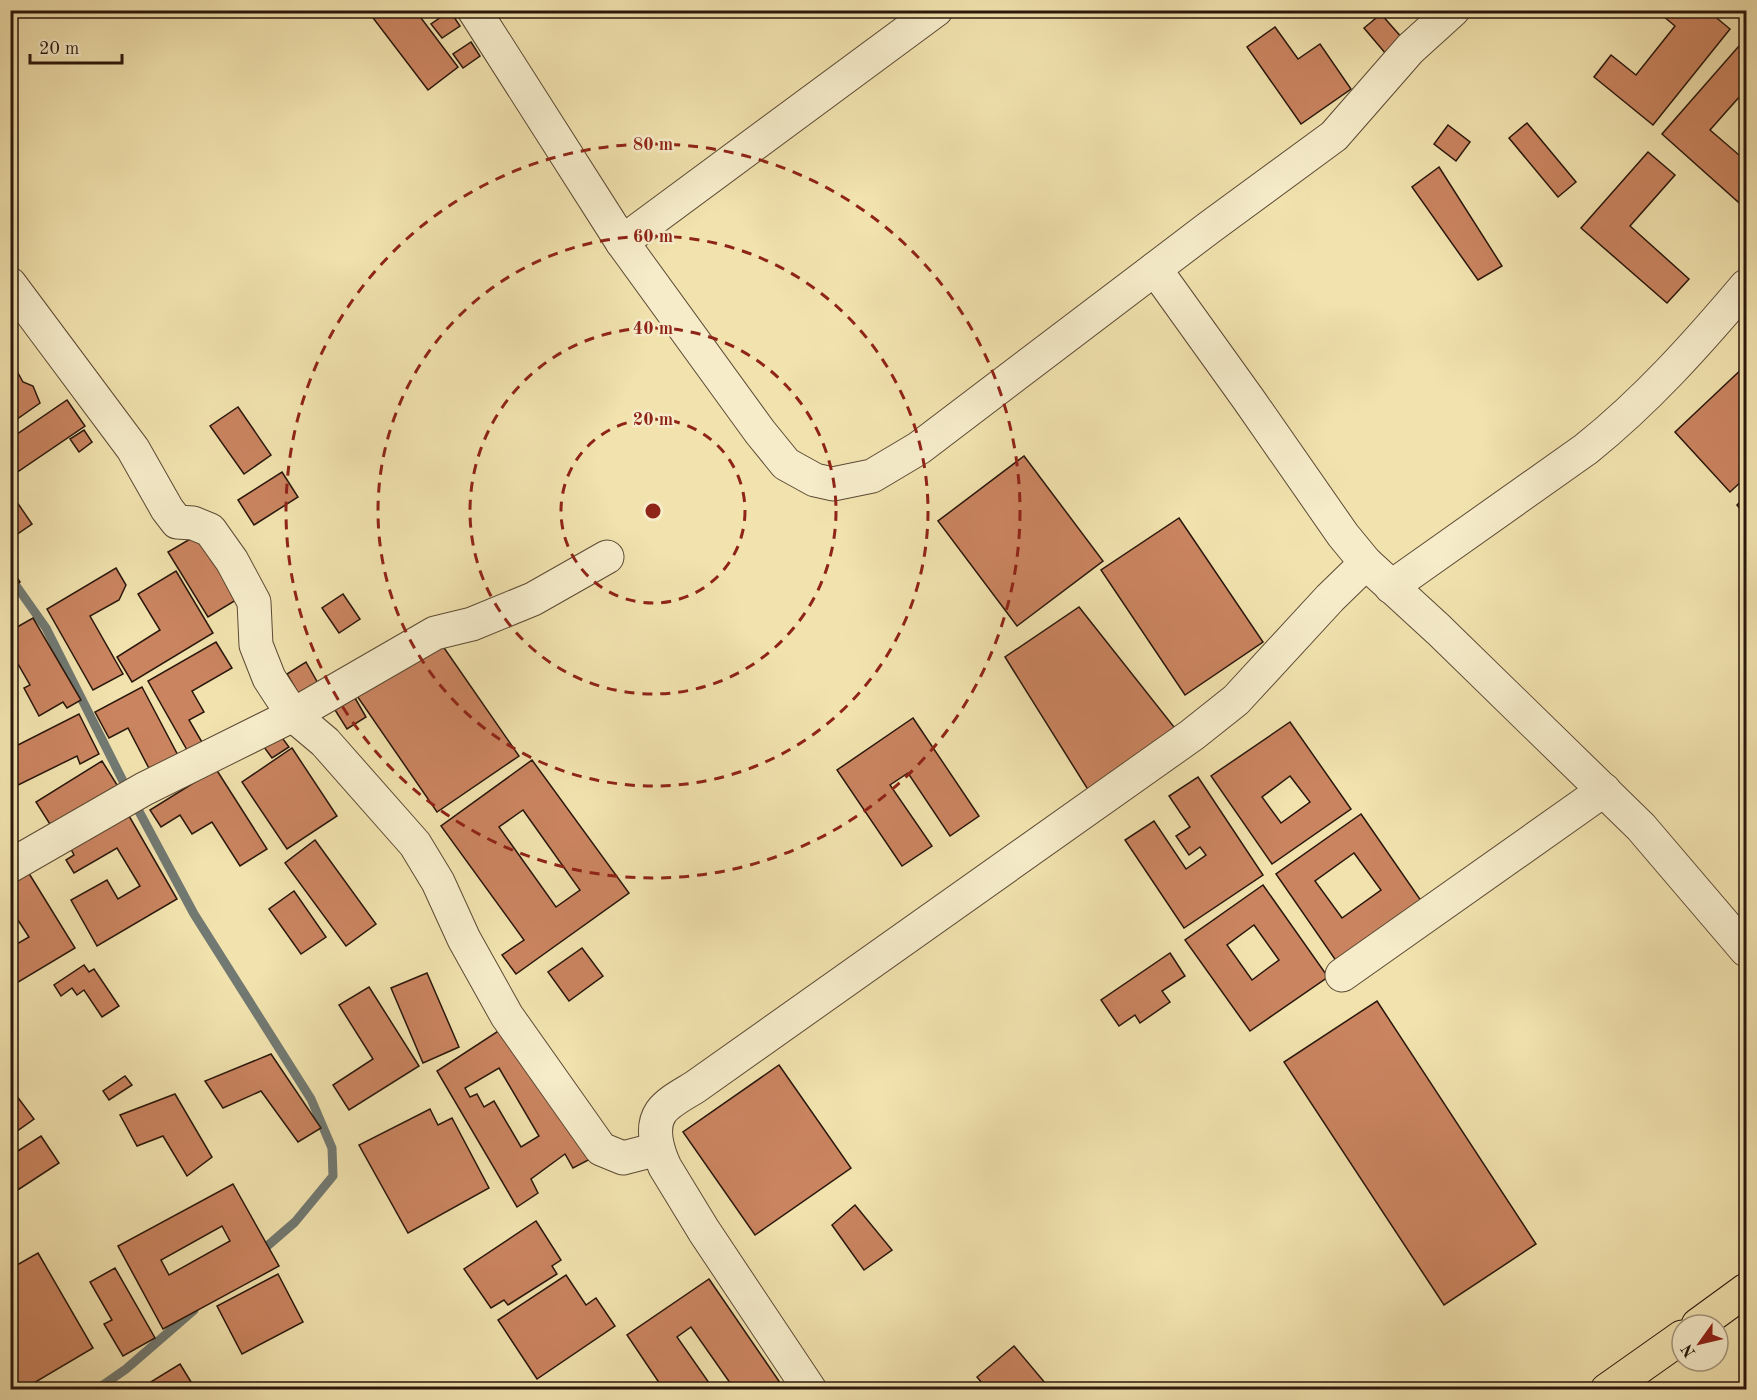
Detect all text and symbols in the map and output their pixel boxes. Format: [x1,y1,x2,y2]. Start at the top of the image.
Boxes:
scale bar [30,27,122,65]
text: 20 m [39,40,79,58]
text: 80 m [633,136,673,154]
text: 60 m [633,228,673,246]
text: 40 m [633,320,673,338]
text: 20 m [633,411,673,429]
centre of rings [643,501,663,521]
north arrow [1670,1313,1730,1373]
text: N [1679,1340,1699,1360]

